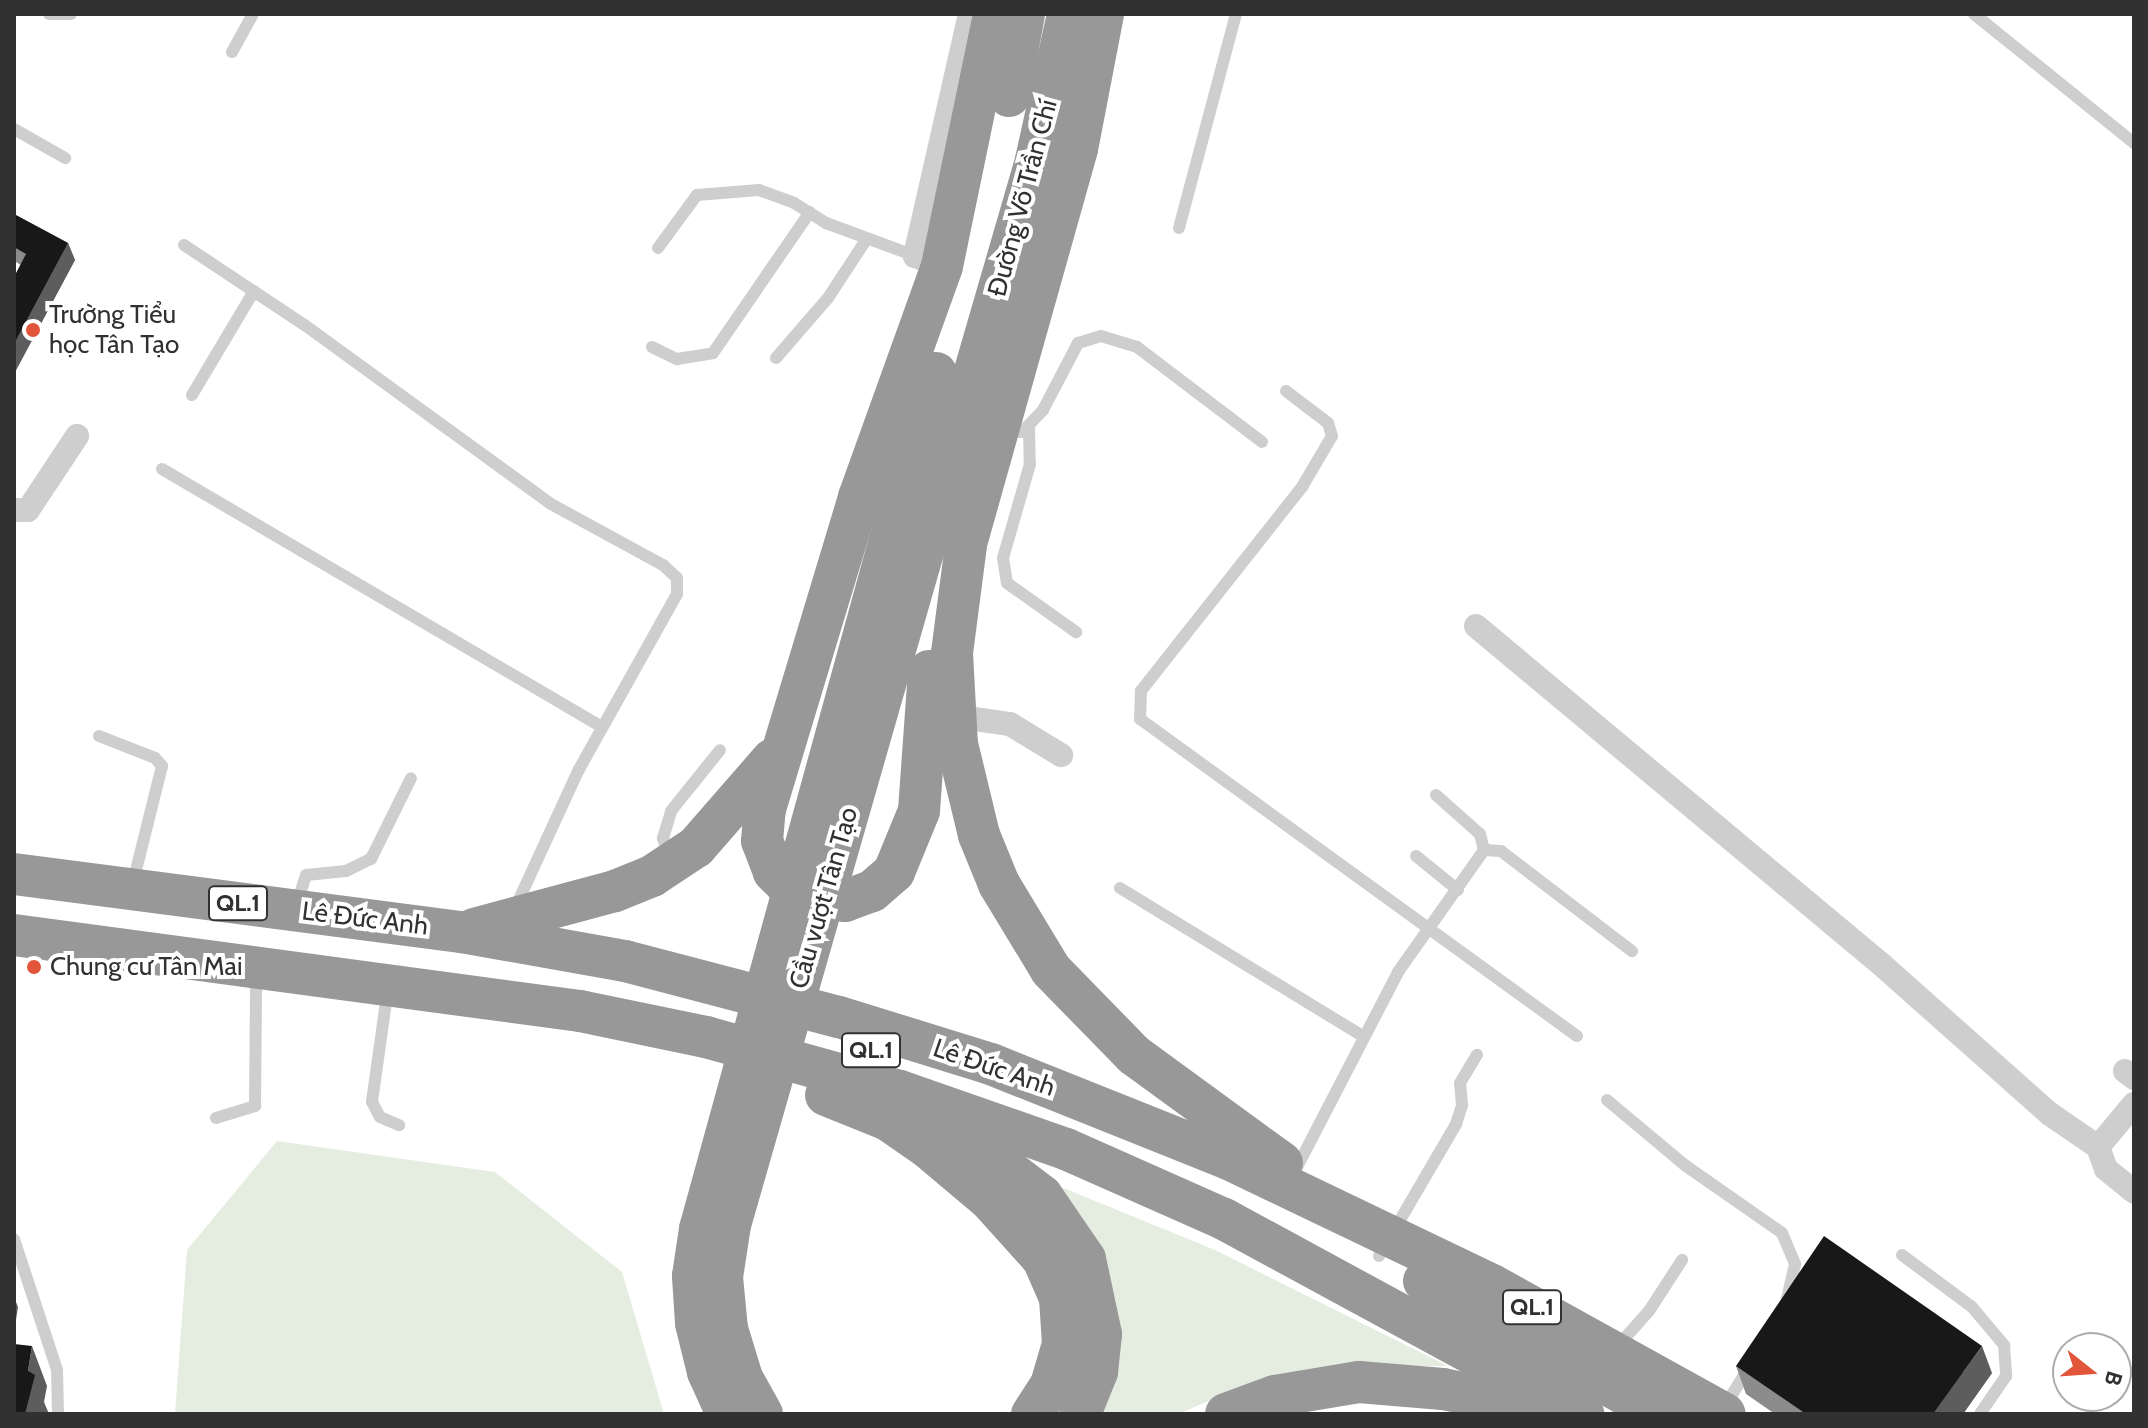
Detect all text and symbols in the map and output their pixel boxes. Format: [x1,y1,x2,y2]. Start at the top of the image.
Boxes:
street label: Đường Võ Trần Chí [982,96,1064,300]
place label: Trường Tiểu học Tân Tạo [49,299,179,360]
marker: Trường Tiểu học Tân Tạo [24,321,42,339]
street label: Cầu vượt Tân Tạo [783,804,865,992]
road number: QL.1 [208,883,268,923]
street label: Lê Đức Anh [300,896,430,942]
place label: Chung cư Tân Mai [50,951,242,983]
marker: Chung cư Tân Mai [25,958,43,976]
road number: QL.1 [841,1030,901,1070]
street label: Lê Đức Anh [929,1033,1059,1103]
road number: QL.1 [1502,1287,1562,1327]
north arrow [2052,1332,2132,1412]
text: B [2099,1368,2128,1389]

